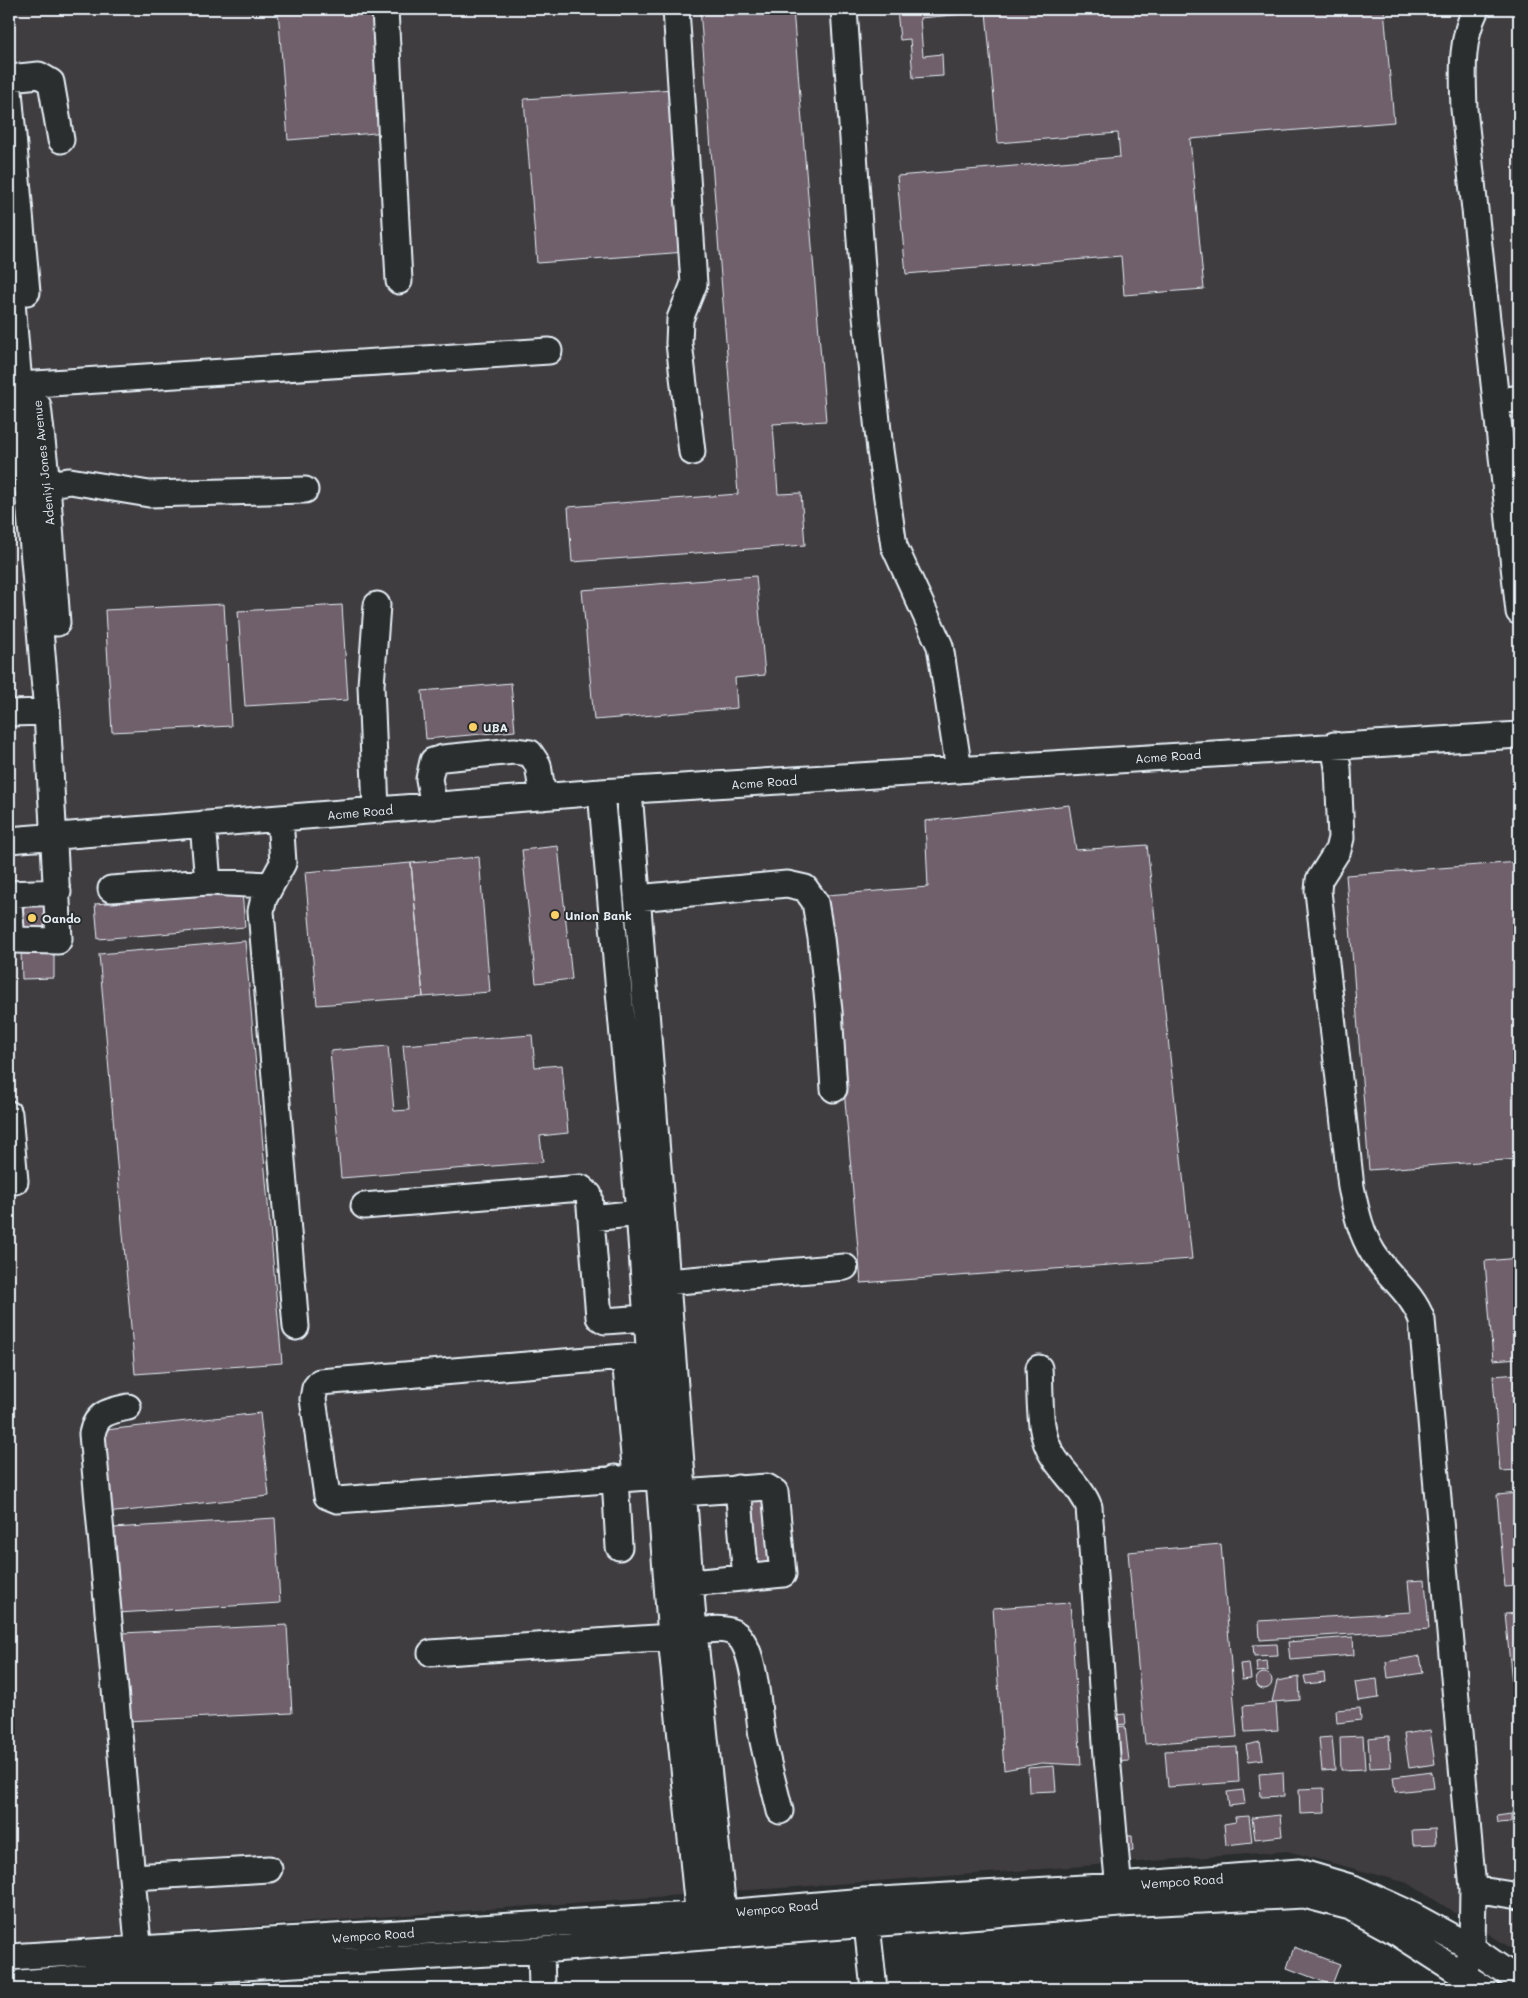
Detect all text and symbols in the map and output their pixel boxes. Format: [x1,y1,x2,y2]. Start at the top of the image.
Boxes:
street label: Adeniyi Jones Avenue [28,399,58,527]
place label: UBA [483,719,508,735]
marker: UBA [467,721,479,733]
street label: Acme Road [1134,746,1202,766]
street label: Acme Road [730,772,798,792]
street label: Acme Road [326,801,394,823]
place label: Union Bank [565,907,632,923]
marker: Union Bank [549,909,561,921]
place label: Oando [42,910,81,926]
marker: Oando [26,912,38,924]
street label: Wempco Road [1140,1870,1224,1892]
street label: Wempco Road [735,1896,819,1920]
street label: Wempco Road [331,1924,415,1946]

